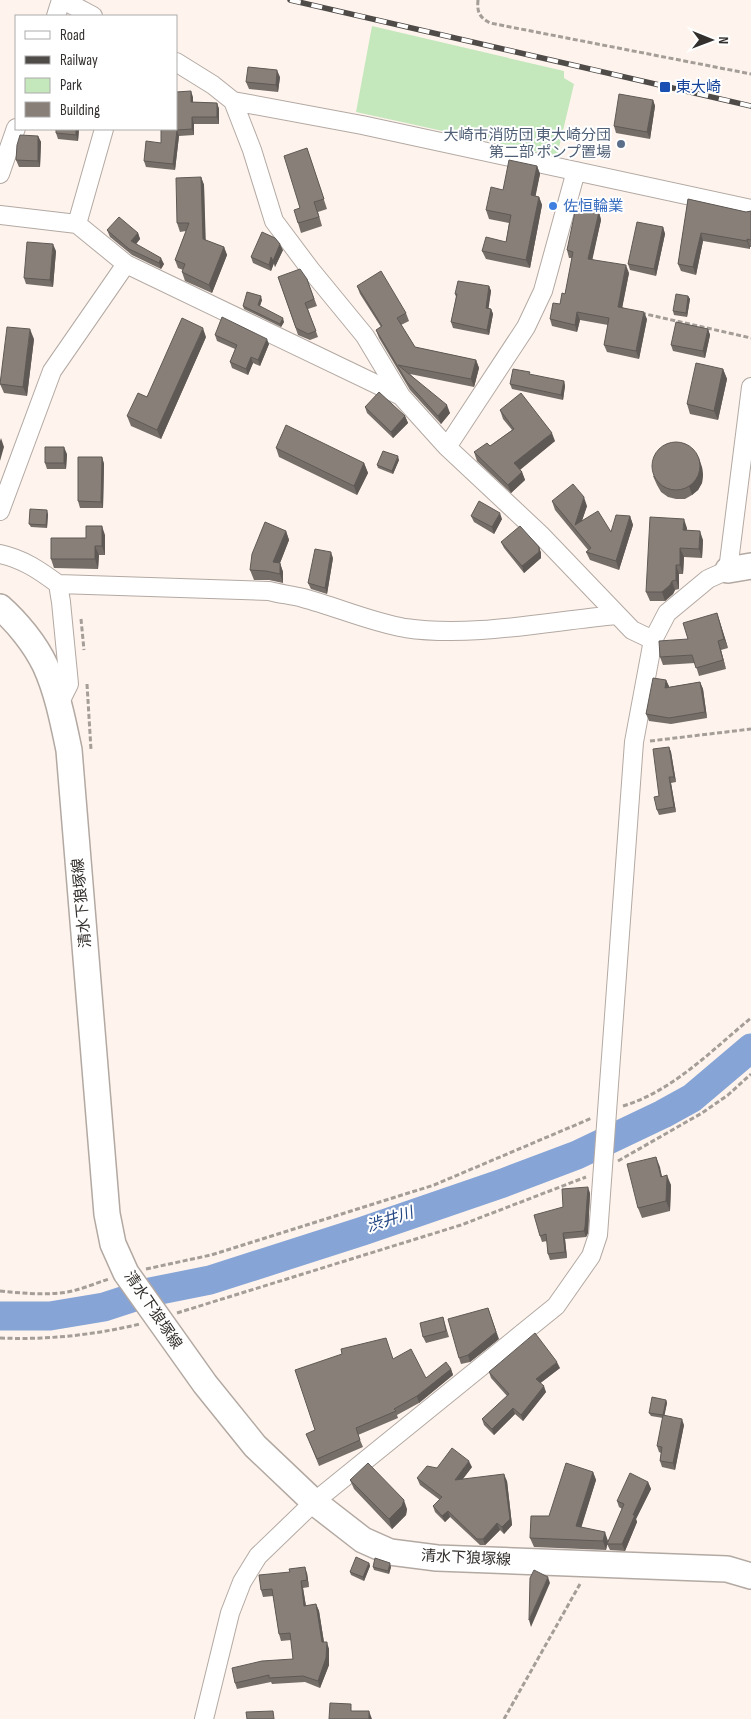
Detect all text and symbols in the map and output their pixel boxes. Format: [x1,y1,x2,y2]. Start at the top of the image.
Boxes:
legend [15,15,178,130]
north arrow [686,15,736,65]
text: Road [60,26,85,45]
text: N [715,36,732,44]
text: Railway [60,51,98,70]
text: Park [60,76,82,95]
place label: 東大崎 [676,78,721,97]
marker: 東大崎 [658,80,672,94]
text: Building [60,101,100,120]
place label: 大崎市消防団 東大崎分団 第二部 ポンプ置場 [444,126,611,162]
marker: 大崎市消防団 東大崎分団 第二部 ポンプ置場 [615,138,627,150]
place label: 佐恒輪業 [563,197,623,216]
marker: 佐恒輪業 [547,200,559,212]
street label: 清水下狼塚線 [69,857,95,949]
water label: 渋井川 [364,1203,418,1236]
street label: 清水下狼塚線 [120,1267,186,1353]
street label: 清水下狼塚線 [421,1546,511,1570]

